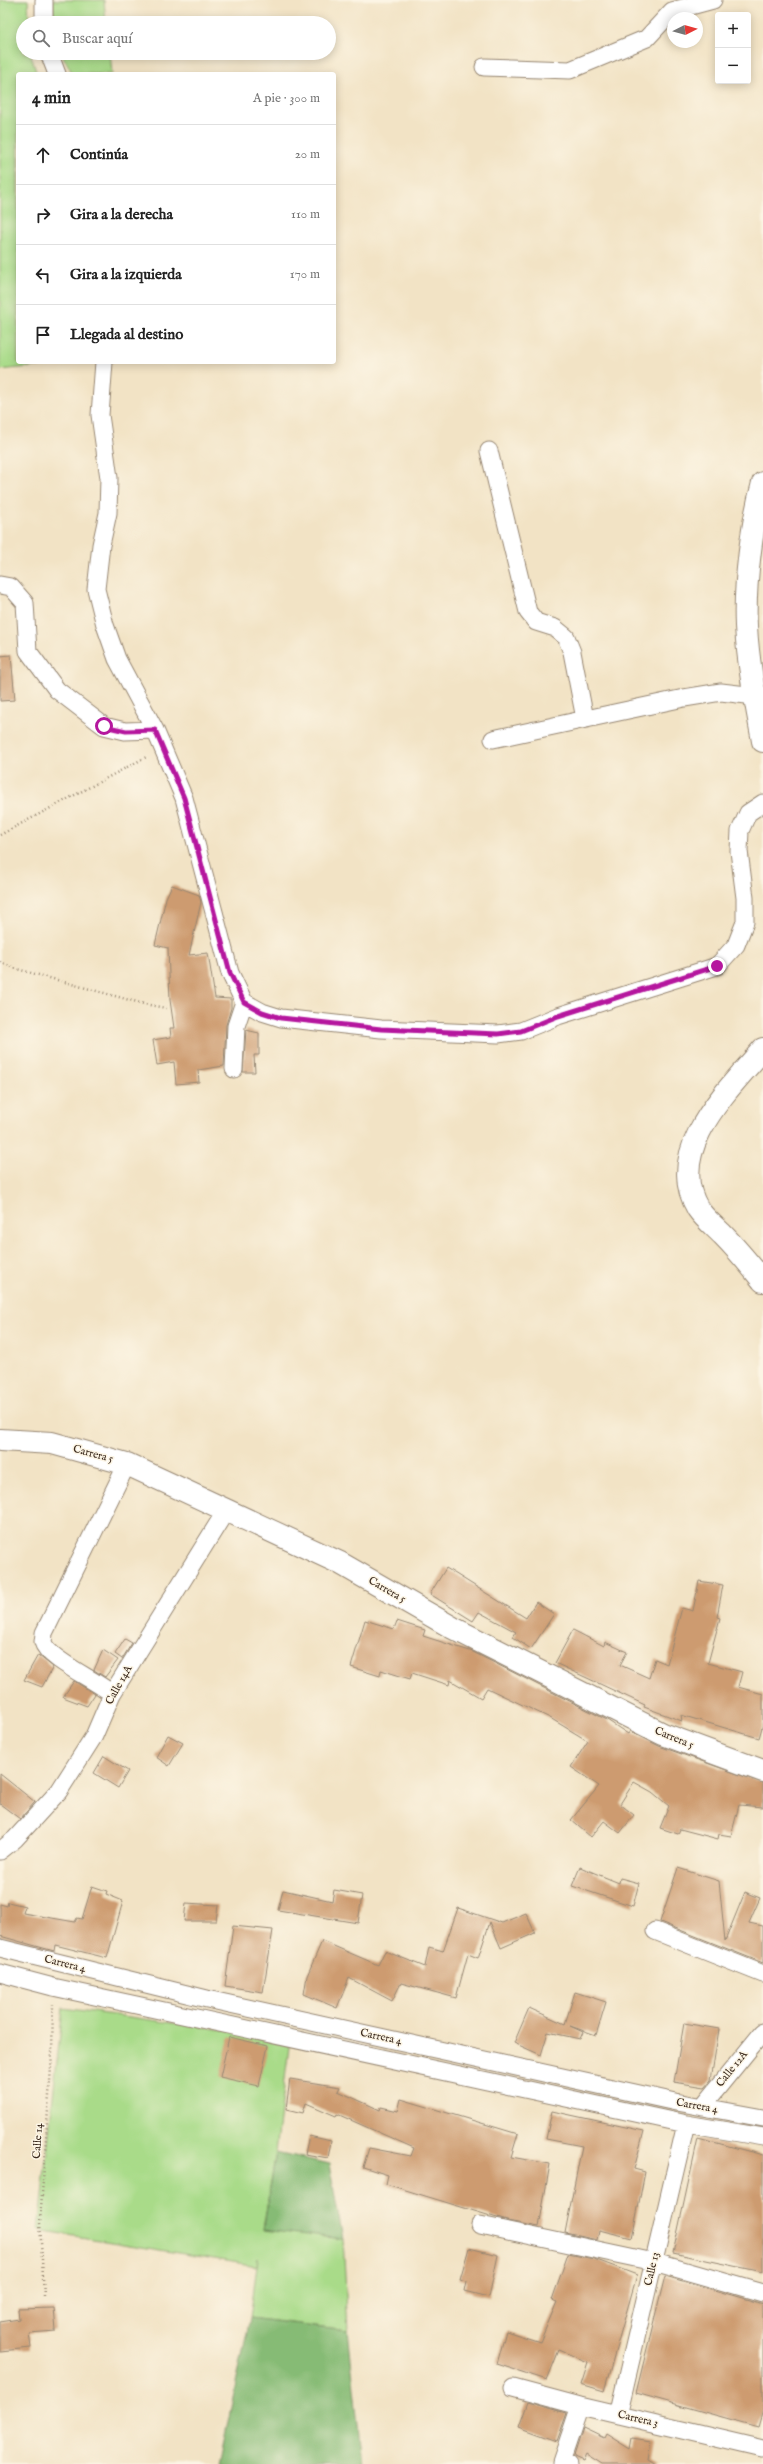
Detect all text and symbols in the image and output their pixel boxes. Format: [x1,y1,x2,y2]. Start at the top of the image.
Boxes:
north arrow [667,12,703,48]
map controls [715,12,751,84]
button: + [715,12,751,48]
search box [16,16,336,60]
icon: search [30,27,52,49]
text: Buscar aquí [62,29,132,48]
button: − [715,48,751,84]
text: 4 min [32,88,71,109]
text: A pie · 300 m [253,90,320,107]
icon: ahead [32,144,54,166]
text: Continúa [70,145,128,164]
text: 20 m [295,146,320,163]
icon: right [32,204,54,226]
text: Gira a la derecha [70,205,173,224]
text: 110 m [291,206,320,223]
icon: left [32,264,54,286]
text: Gira a la izquierda [70,265,182,284]
text: 170 m [290,266,320,283]
icon: arrive [32,324,54,346]
text: Llegada al destino [70,325,183,344]
route start [95,717,113,735]
route end [708,957,726,975]
street label: Carrera 5 [71,1442,115,1466]
street label: Carrera 5 [366,1574,408,1606]
street label: Calle 14A [102,1662,136,1707]
street label: Carrera 5 [652,1724,696,1752]
street label: Carrera 4 [43,1952,88,1976]
street label: Carrera 4 [359,2026,404,2048]
street label: Calle 12A [713,2048,751,2090]
street label: Carrera 4 [675,2095,720,2117]
street label: Calle 14 [30,2122,46,2159]
street label: Calle 13 [641,2251,663,2287]
street label: Carrera 3 [616,2408,660,2430]

